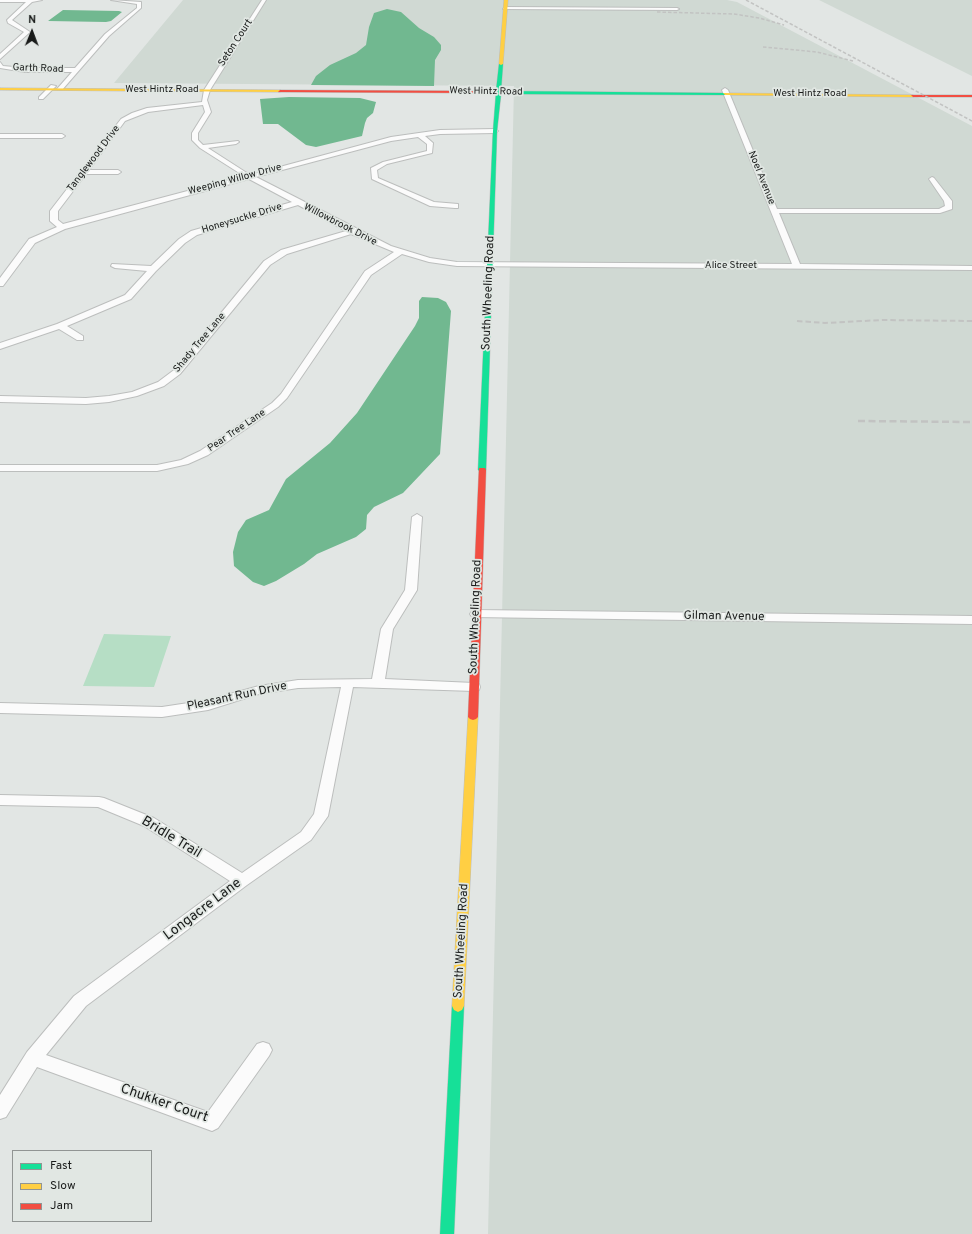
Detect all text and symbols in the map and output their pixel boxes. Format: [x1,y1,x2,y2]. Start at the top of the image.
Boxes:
north arrow [12,12,52,52]
text: N [28,13,36,27]
street label: Seton Court [216,17,256,69]
street label: Garth Road [12,62,64,76]
street label: West Hintz Road [125,84,199,96]
street label: West Hintz Road [449,85,523,99]
street label: West Hintz Road [773,88,847,100]
street label: Tanglewood Drive [65,123,123,195]
street label: Noel Avenue [745,150,777,206]
street label: Weeping Willow Drive [187,162,283,198]
street label: Honeysuckle Drive [201,201,283,237]
street label: Willowbrook Drive [301,201,379,249]
street label: South Wheeling Road [480,235,498,351]
street label: Alice Street [705,260,757,272]
street label: Shady Tree Lane [172,311,228,375]
street label: Pear Tree Lane [206,407,268,455]
street label: South Wheeling Road [467,559,485,675]
street label: Gilman Avenue [683,609,765,625]
street label: Pleasant Run Drive [186,679,288,715]
street label: Bridle Trail [138,813,204,863]
street label: Longacre Lane [161,875,245,945]
street label: South Wheeling Road [452,883,472,999]
street label: Chukker Court [118,1081,210,1127]
legend [12,1150,152,1222]
text: Fast [50,1158,72,1174]
text: Slow [50,1178,76,1194]
text: Jam [50,1198,73,1214]

